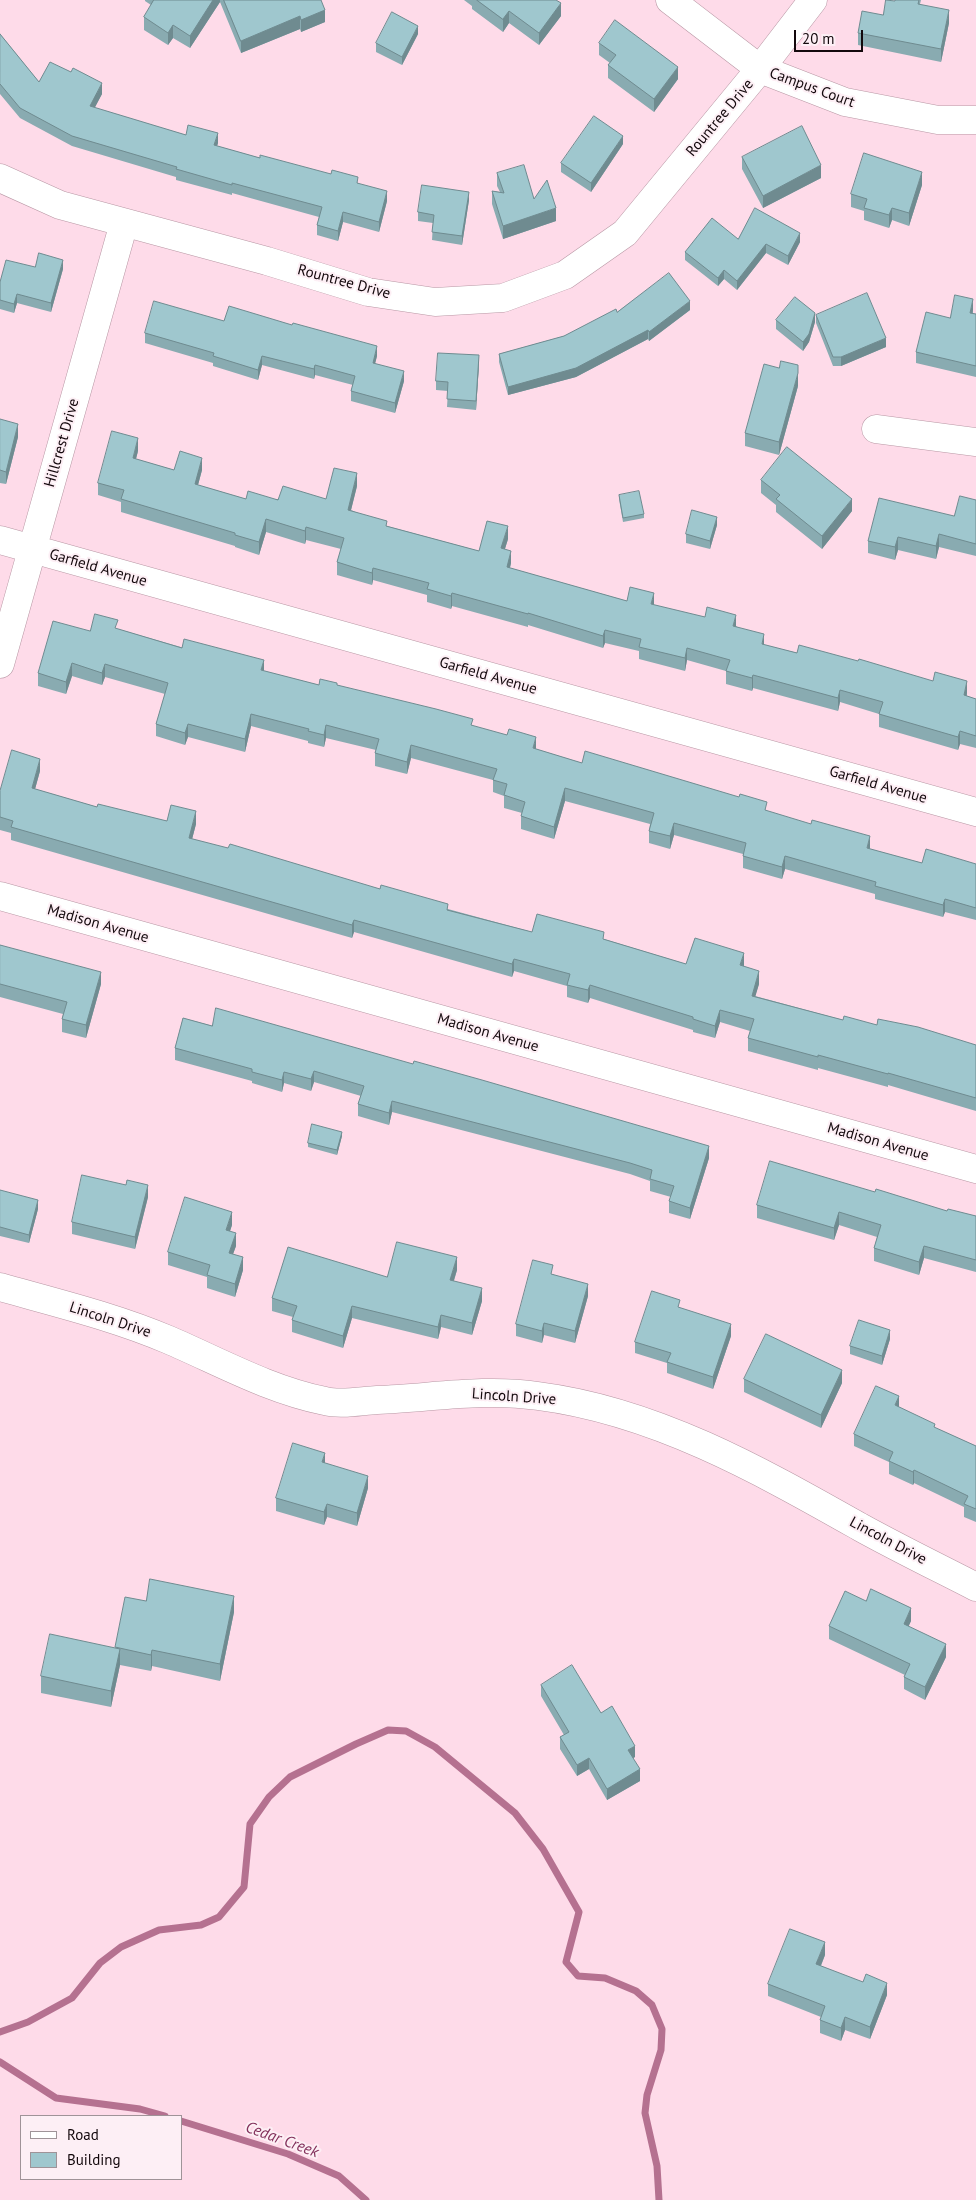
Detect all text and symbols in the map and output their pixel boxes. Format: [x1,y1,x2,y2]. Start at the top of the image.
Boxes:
scale bar [796,20,865,52]
text: 20 m [802,29,835,48]
street label: Campus Court [767,64,857,112]
street label: Rountree Drive [682,76,758,160]
street label: Rountree Drive [296,261,392,303]
street label: Hillcrest Drive [41,397,83,489]
street label: Garfield Avenue [47,545,149,591]
street label: Garfield Avenue [437,653,539,699]
street label: Garfield Avenue [827,762,929,808]
street label: Madison Avenue [45,901,151,947]
street label: Madison Avenue [435,1010,541,1056]
street label: Madison Avenue [825,1119,931,1165]
street label: Lincoln Drive [67,1298,153,1342]
street label: Lincoln Drive [471,1385,557,1409]
street label: Lincoln Drive [846,1513,930,1569]
legend [20,2115,182,2180]
water label: Cedar Creek [243,2118,321,2162]
text: Road [67,2125,99,2144]
text: Building [67,2150,121,2169]

